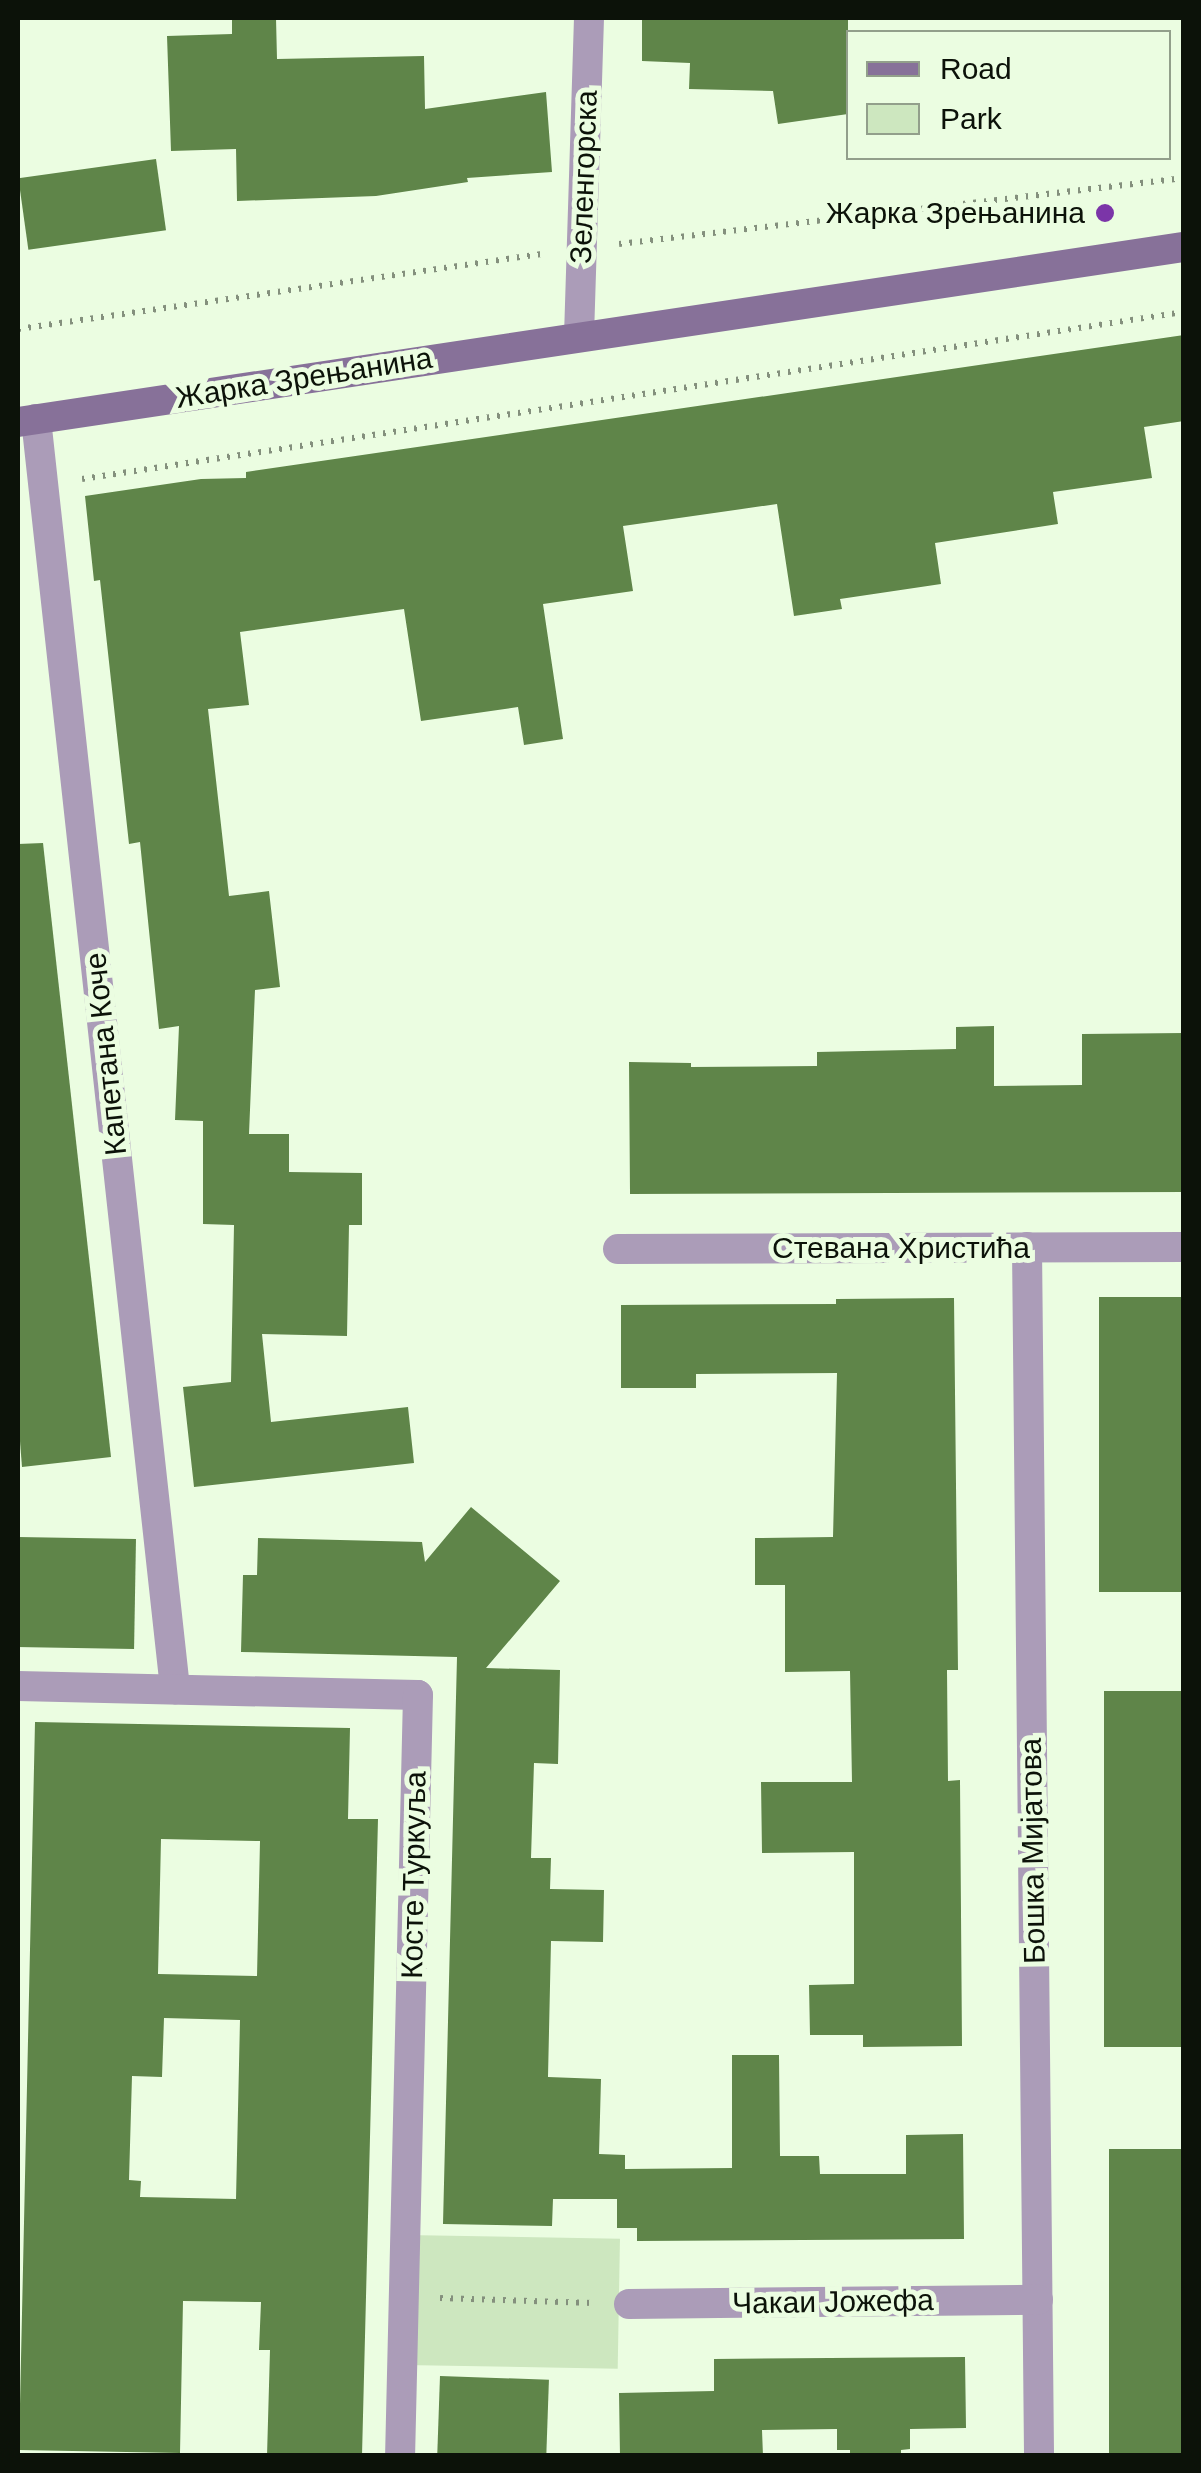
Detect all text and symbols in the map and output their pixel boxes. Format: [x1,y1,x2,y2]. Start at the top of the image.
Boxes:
legend [846,30,1171,160]
text: Road [940,52,1012,85]
street label: Зеленгорска [563,90,605,264]
text: Park [940,102,1002,135]
place label: Жарка Зрењанина [826,195,1085,231]
marker: Жарка Зрењанина [1094,202,1116,224]
street label: Жарка Зрењанина [173,340,435,416]
street label: Капетана Коче [77,951,135,1157]
street label: Стевана Христића [772,1230,1030,1266]
street label: Бошка Мијатова [1013,1738,1053,1964]
street label: Косте Туркуља [394,1771,434,1979]
street label: Чакаи Јожефа [732,2282,934,2322]

